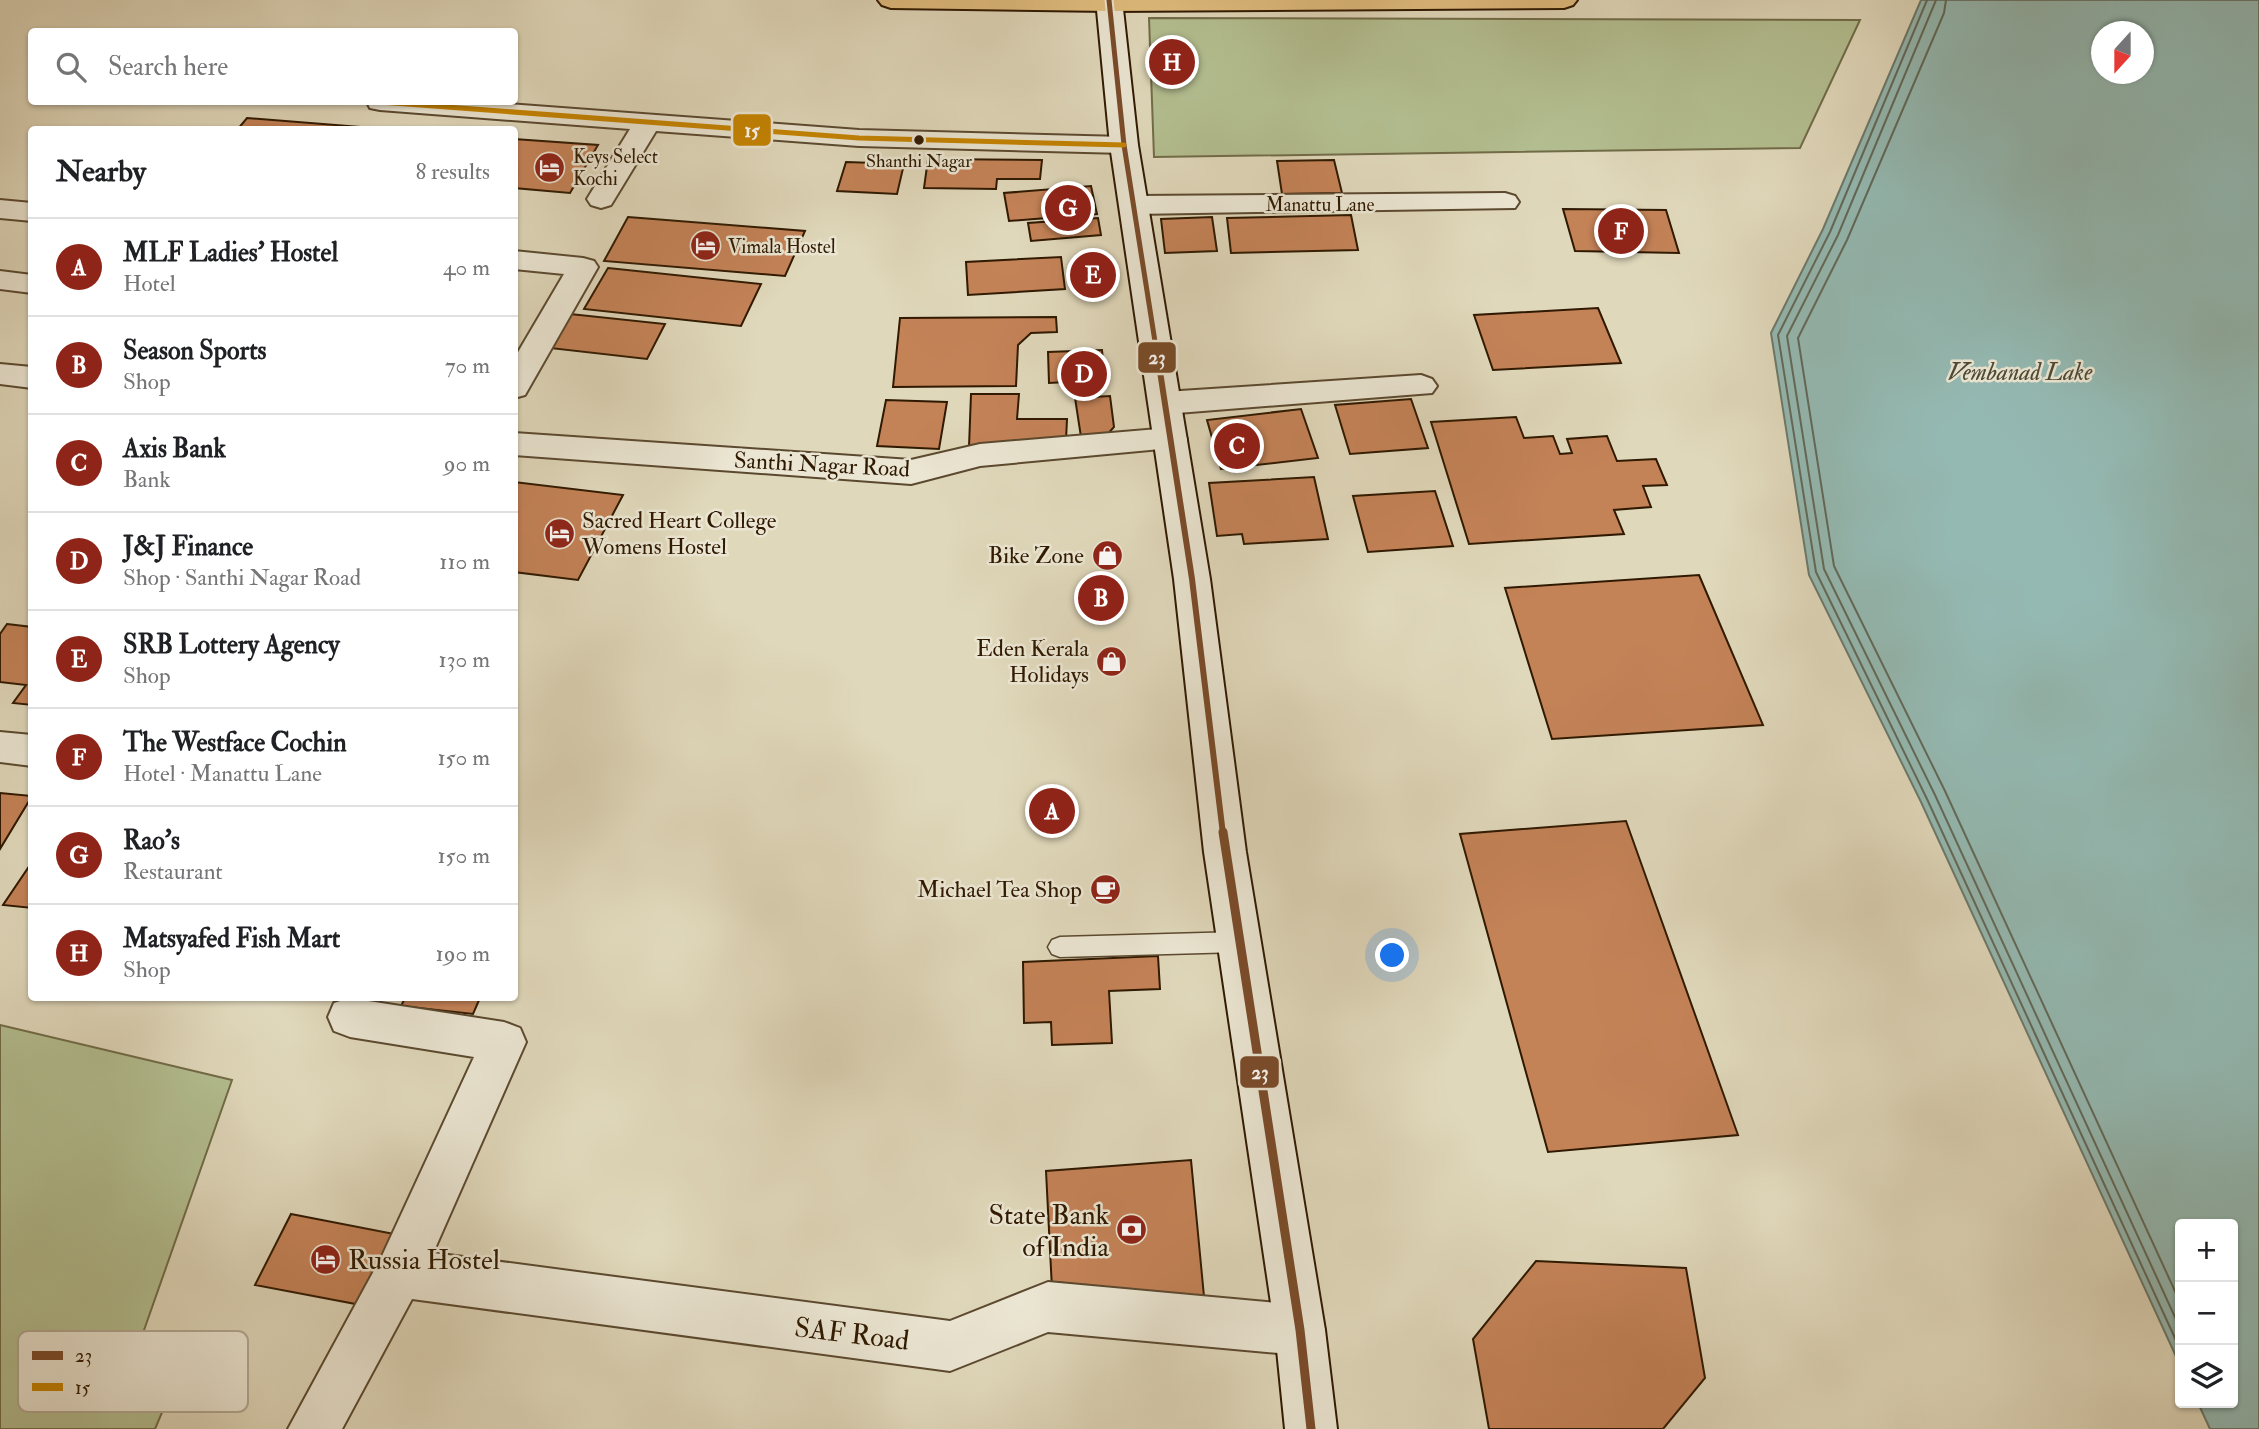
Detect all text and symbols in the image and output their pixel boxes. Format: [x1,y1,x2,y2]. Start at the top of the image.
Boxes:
north arrow [2091,21,2154,84]
search box [28,28,518,105]
pin: H [1149,36,1195,88]
icon: search [52,48,90,86]
text: Search here [108,51,228,83]
line badge: 15 [732,113,772,147]
text: 15 [744,119,760,143]
marker: Shanthi Nagar [912,133,926,147]
place label: Keys Select Kochi [573,145,658,191]
hotel icon: Keys Select Kochi [533,150,567,184]
place label: Shanthi Nagar [866,150,972,173]
text: Nearby [56,153,146,190]
text: 8 results [415,157,490,186]
pin: G [1045,182,1091,234]
street label: Manattu Lane [1265,193,1375,217]
pin: F [1598,205,1644,257]
hotel icon: Vimala Hostel [688,229,722,263]
place label: Vimala Hostel [728,235,836,259]
text: MLF Ladies' Hostel [123,237,338,269]
pin: E [1070,249,1116,301]
text: A [72,253,86,282]
text: 40 m [443,253,490,282]
text: Hotel [123,269,176,298]
text: Season Sports [123,335,266,367]
line badge: 23 [1137,341,1177,374]
text: 23 [1149,346,1165,370]
pin: D [1061,348,1107,400]
text: B [71,351,87,380]
text: 70 m [445,351,490,380]
water label: Vembanad Lake [1948,357,2093,388]
text: Shop [123,367,171,396]
pin: C [1214,420,1260,472]
text: Axis Bank [123,433,226,465]
street label: Santhi Nagar Road [733,445,911,484]
text: C [71,449,87,478]
text: 90 m [444,449,490,478]
text: Bank [123,465,170,494]
place label: Sacred Heart College Womens Hostel [581,506,777,561]
hotel icon: Sacred Heart College Womens Hostel [542,516,576,550]
text: J&J Finance [123,531,253,563]
shop icon: Bike Zone [1090,538,1124,572]
place label: Bike Zone [988,541,1084,570]
text: D [70,547,88,576]
text: 110 m [439,547,490,576]
text: Shop · Santhi Nagar Road [123,563,361,592]
pin: B [1078,572,1124,624]
text: SRB Lottery Agency [123,629,340,661]
place label: Eden Kerala Holidays [976,634,1090,689]
shop icon: Eden Kerala Holidays [1095,644,1129,678]
text: E [71,645,87,674]
text: 130 m [438,645,490,674]
text: Shop [123,661,171,690]
text: The Westface Cochin [123,727,347,759]
text: F [72,743,86,772]
text: 150 m [437,743,490,772]
text: Hotel · Manattu Lane [123,759,322,788]
pin: A [1029,785,1075,837]
text: Rao's [123,825,180,857]
text: G [69,841,89,870]
text: 150 m [437,841,490,870]
text: Restaurant [123,857,223,886]
cafe icon: Michael Tea Shop [1088,872,1122,906]
place label: Michael Tea Shop [917,875,1082,905]
text: Matsyafed Fish Mart [123,923,340,955]
your location [1375,938,1409,972]
text: H [70,939,88,968]
text: 190 m [436,939,490,968]
text: Shop [123,955,171,984]
line badge: 23 [1239,1055,1280,1089]
text: 23 [1252,1061,1268,1085]
place label: State Bank of India [988,1198,1110,1265]
bank icon: State Bank of India [1115,1213,1149,1247]
map controls [2175,1219,2238,1408]
button: + [2175,1219,2238,1282]
hotel icon: Russia Hostel [308,1242,342,1276]
place label: Russia Hostel [348,1243,500,1278]
button: − [2175,1282,2238,1345]
street label: SAF Road [792,1310,911,1359]
legend [18,1331,248,1412]
text: 23 [75,1344,92,1368]
button: layers [2175,1345,2238,1408]
text: 15 [75,1376,91,1400]

